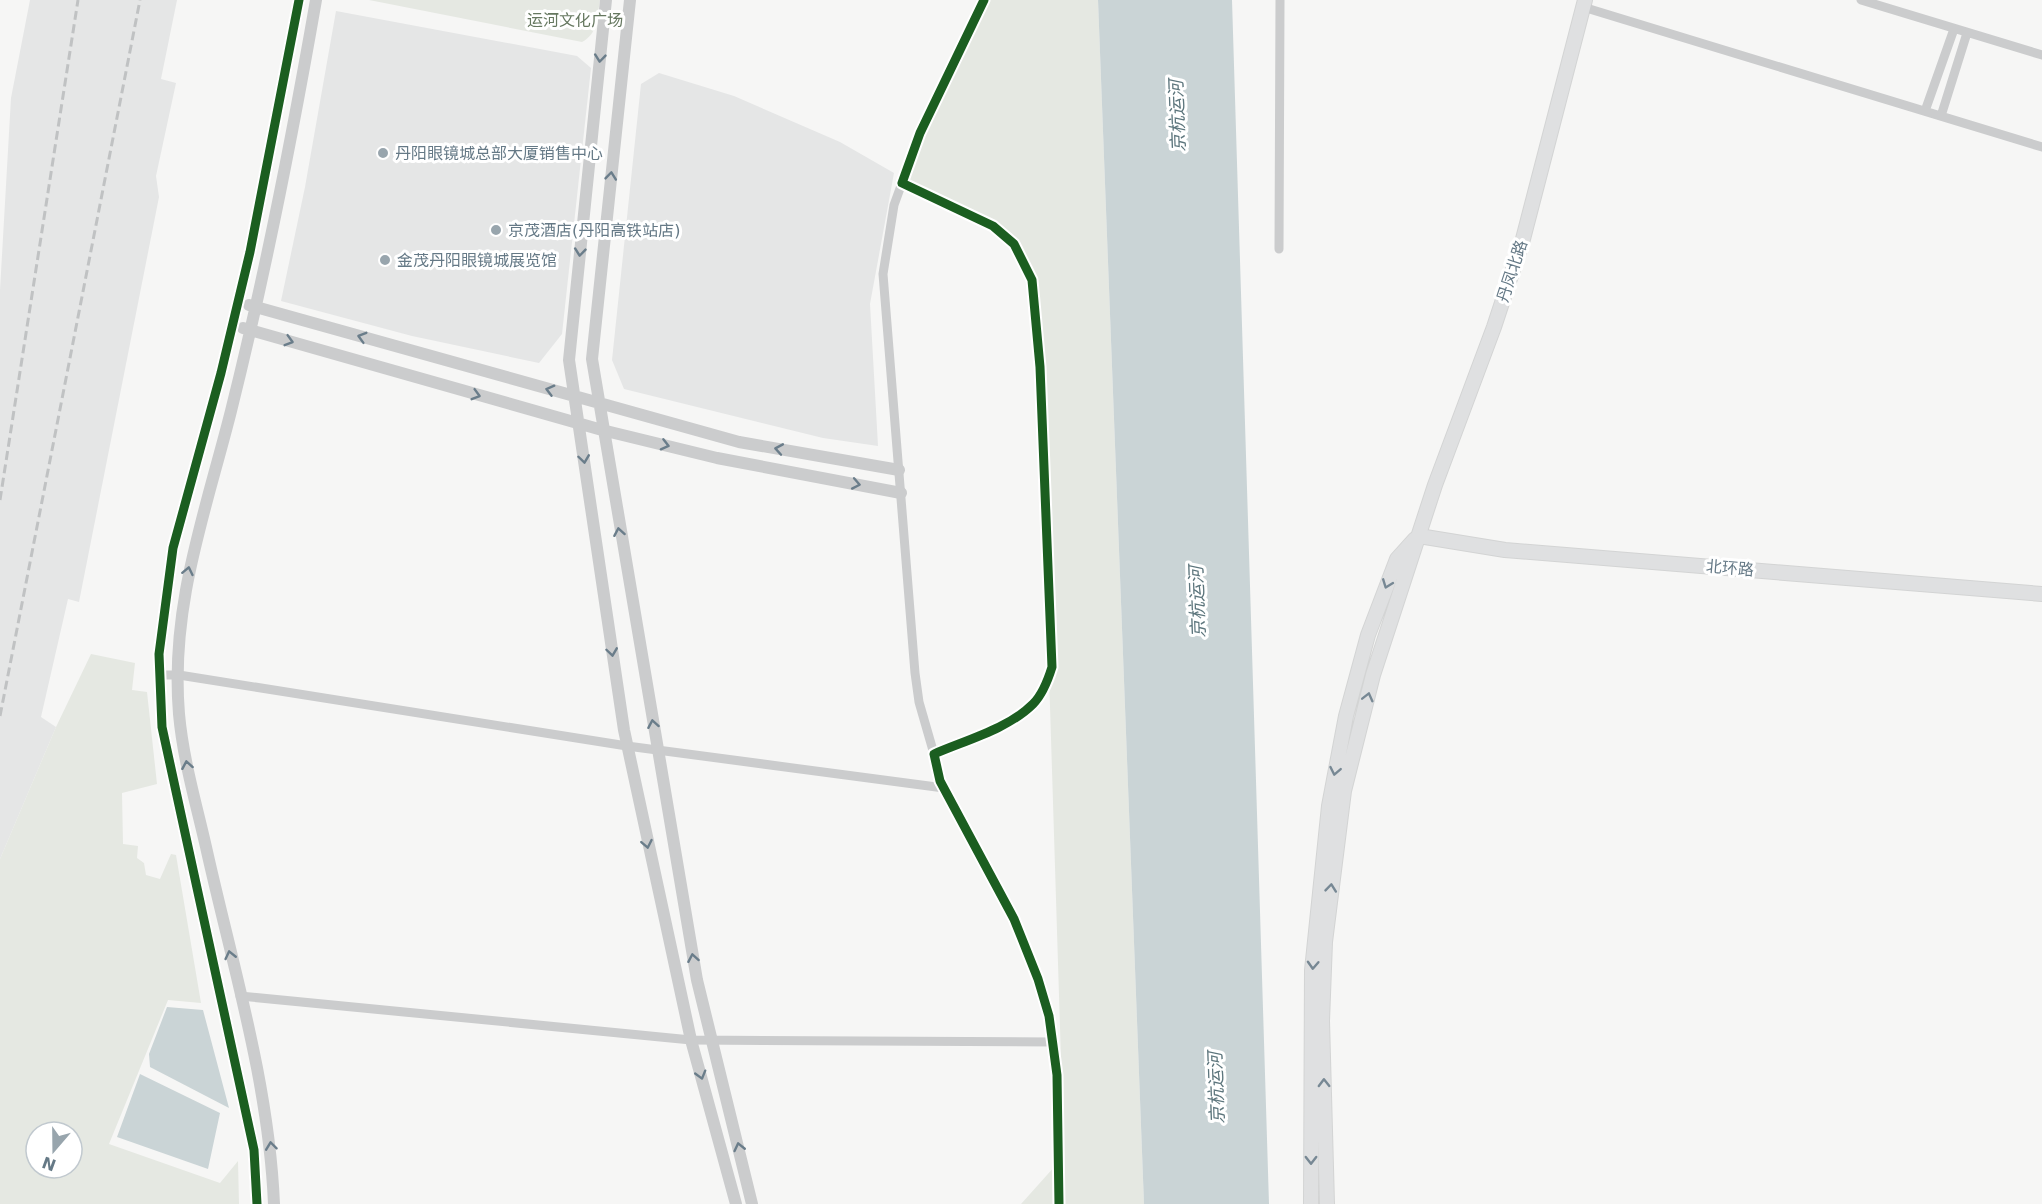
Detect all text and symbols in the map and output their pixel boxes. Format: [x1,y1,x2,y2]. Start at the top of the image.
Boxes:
park label: 运河文化广场 [527,11,623,30]
one-way arrow [594,54,607,63]
water label: 京杭运河 [1165,77,1189,152]
place label: 丹阳眼镜城总部大厦销售中心 [395,144,603,163]
marker: 丹阳眼镜城总部大厦销售中心 [376,146,390,160]
one-way arrow [604,171,617,181]
place label: 京茂酒店(丹阳高铁站店) [508,221,681,240]
marker: 京茂酒店(丹阳高铁站店) [489,223,503,237]
street label: 丹凤北路 [1493,238,1531,304]
one-way arrow [574,248,587,257]
place label: 金茂丹阳眼镜城展览馆 [397,251,557,270]
marker: 金茂丹阳眼镜城展览馆 [378,253,392,267]
one-way arrow [357,332,368,344]
one-way arrow [284,334,294,347]
one-way arrow [545,385,555,397]
one-way arrow [471,388,481,400]
one-way arrow [660,438,670,451]
one-way arrow [774,443,784,456]
one-way arrow [577,455,589,464]
one-way arrow [851,477,861,490]
one-way arrow [614,527,626,537]
street label: 北环路 [1705,556,1755,580]
water label: 京杭运河 [1185,563,1209,638]
one-way arrow [181,567,194,577]
one-way arrow [1382,578,1395,589]
one-way arrow [606,648,618,657]
one-way arrow [1360,692,1373,702]
one-way arrow [647,719,660,729]
one-way arrow [182,760,194,769]
one-way arrow [1330,767,1342,776]
one-way arrow [640,839,653,849]
one-way arrow [1324,883,1337,892]
one-way arrow [225,950,238,960]
one-way arrow [687,953,700,963]
one-way arrow [1306,960,1319,969]
water label: 京杭运河 [1204,1049,1228,1124]
one-way arrow [694,1069,706,1080]
one-way arrow [1318,1078,1330,1087]
north arrow [24,1120,84,1180]
one-way arrow [265,1141,278,1150]
one-way arrow [734,1142,747,1152]
text: N [39,1152,59,1175]
one-way arrow [1305,1155,1317,1164]

